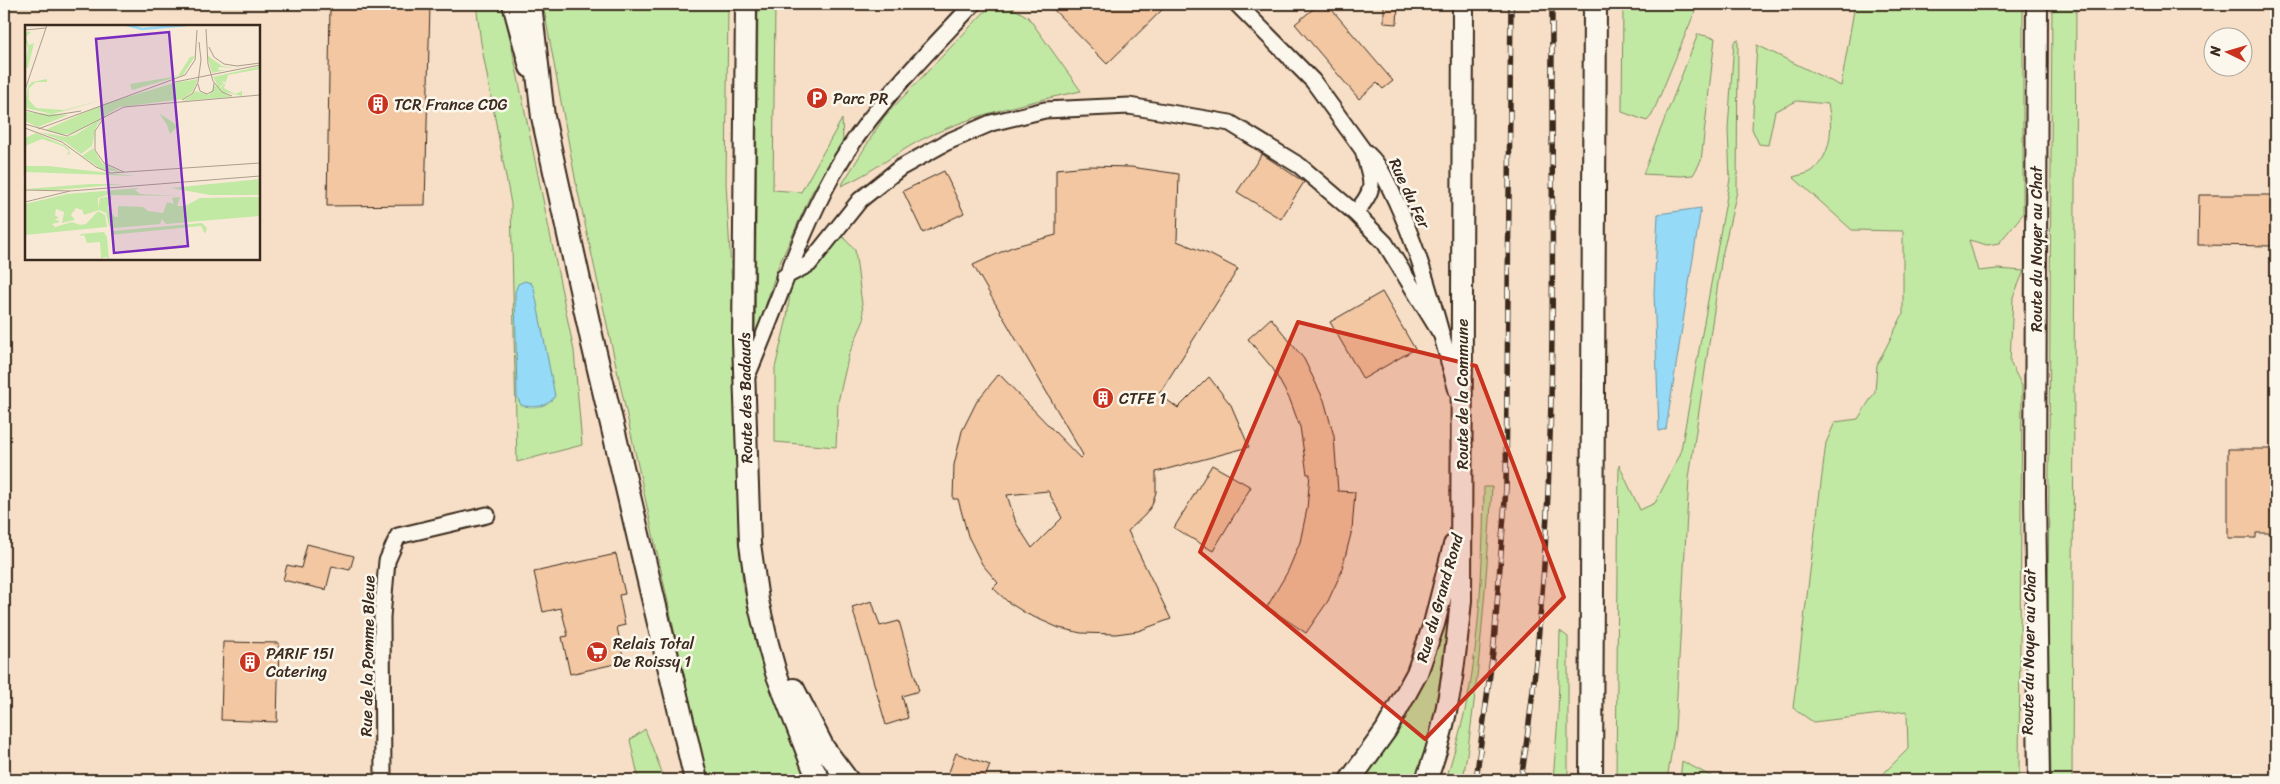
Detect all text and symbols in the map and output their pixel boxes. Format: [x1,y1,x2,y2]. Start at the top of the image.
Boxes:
inset map [25,25,260,260]
north arrow [2202,28,2252,78]
text: N [2203,45,2228,58]
place label: Parc PR [833,84,889,113]
parking icon: Parc PR [805,86,829,110]
place label: TCR France CDG [394,90,508,119]
building icon: TCR France CDG [366,92,390,116]
street label: Rue du Fer [1380,153,1439,235]
street label: Route du Noyer au Chat [2022,165,2051,332]
street label: Route de la Commune [1448,319,1477,469]
street label: Route des Badauds [730,332,761,464]
place label: CTFE 1 [1119,384,1166,413]
building icon: CTFE 1 [1091,386,1115,410]
street label: Rue du Grand Rond [1407,529,1472,666]
street label: Route du Noyer au Chat [2013,568,2044,735]
street label: Rue de la Pomme Bleue [352,575,383,737]
place label: Relais Total De Roissy 1 [613,629,695,676]
place label: PARIF 15I Catering [266,639,334,686]
supermarket icon: Relais Total De Roissy 1 [585,640,609,664]
building icon: PARIF 15I Catering [238,650,262,674]

